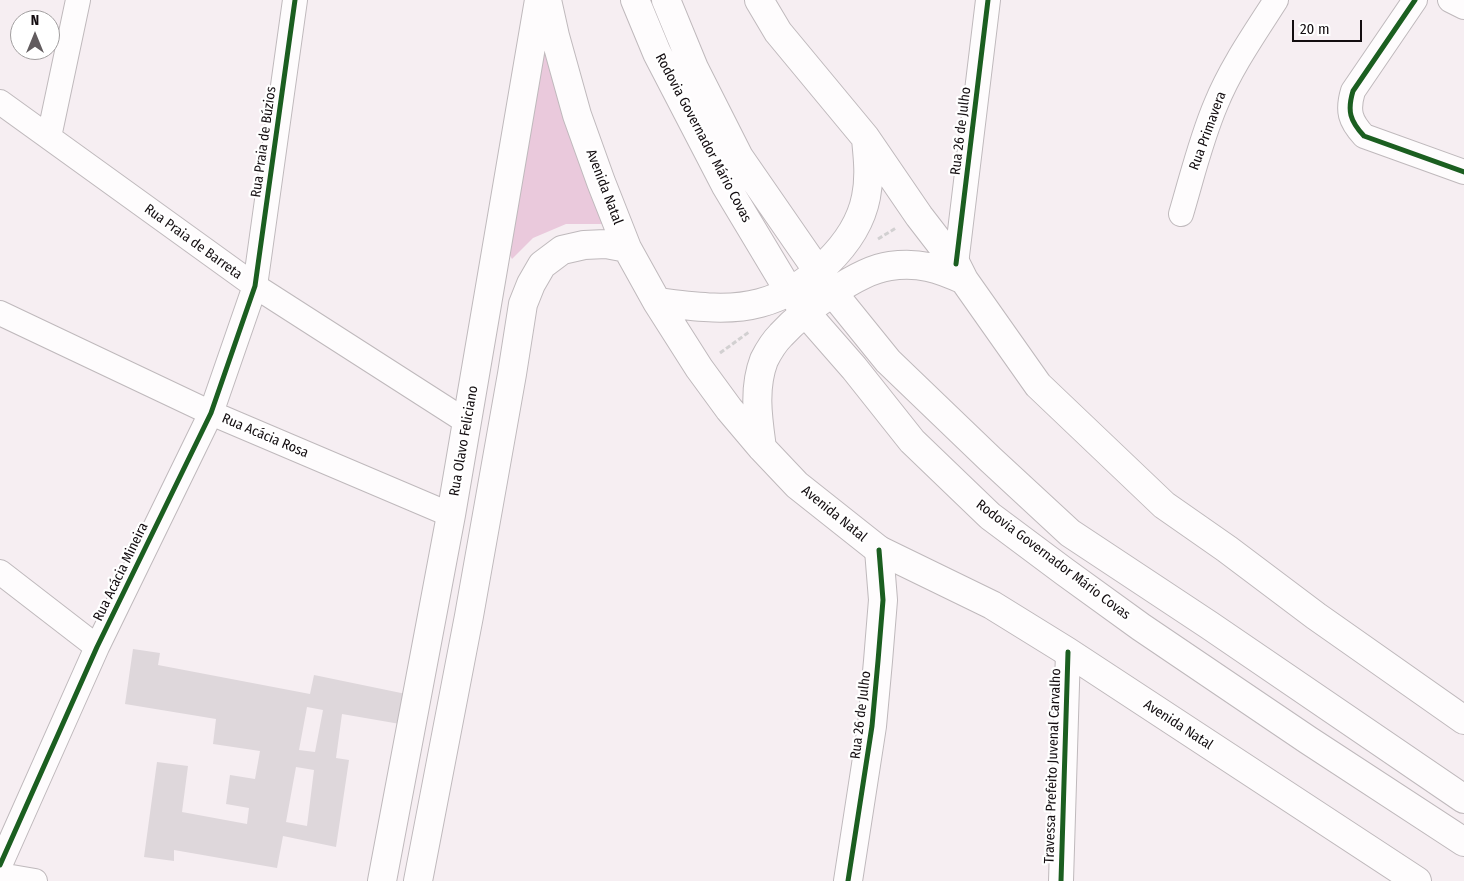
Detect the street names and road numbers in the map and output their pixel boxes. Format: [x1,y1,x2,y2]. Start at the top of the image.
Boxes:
street label: Rodovia Governador Mário Covas [651,51,755,225]
street label: Rua Praia de Búzios [248,85,280,199]
street label: Rua 26 de Julho [947,86,975,176]
street label: Rua Primavera [1186,89,1230,173]
street label: Avenida Natal [582,147,626,227]
street label: Rua Praia de Barreta [141,201,245,283]
street label: Rua Olavo Feliciano [446,384,482,498]
street label: Rua Acácia Rosa [219,410,311,462]
street label: Avenida Natal [798,483,870,545]
street label: Rodovia Governador Mário Covas [973,496,1133,624]
street label: Rua Acácia Mineira [90,520,152,624]
street label: Travessa Prefeito Juvenal Carvalho [1041,668,1065,864]
street label: Rua 26 de Julho [847,670,875,760]
street label: Avenida Natal [1140,696,1216,754]

